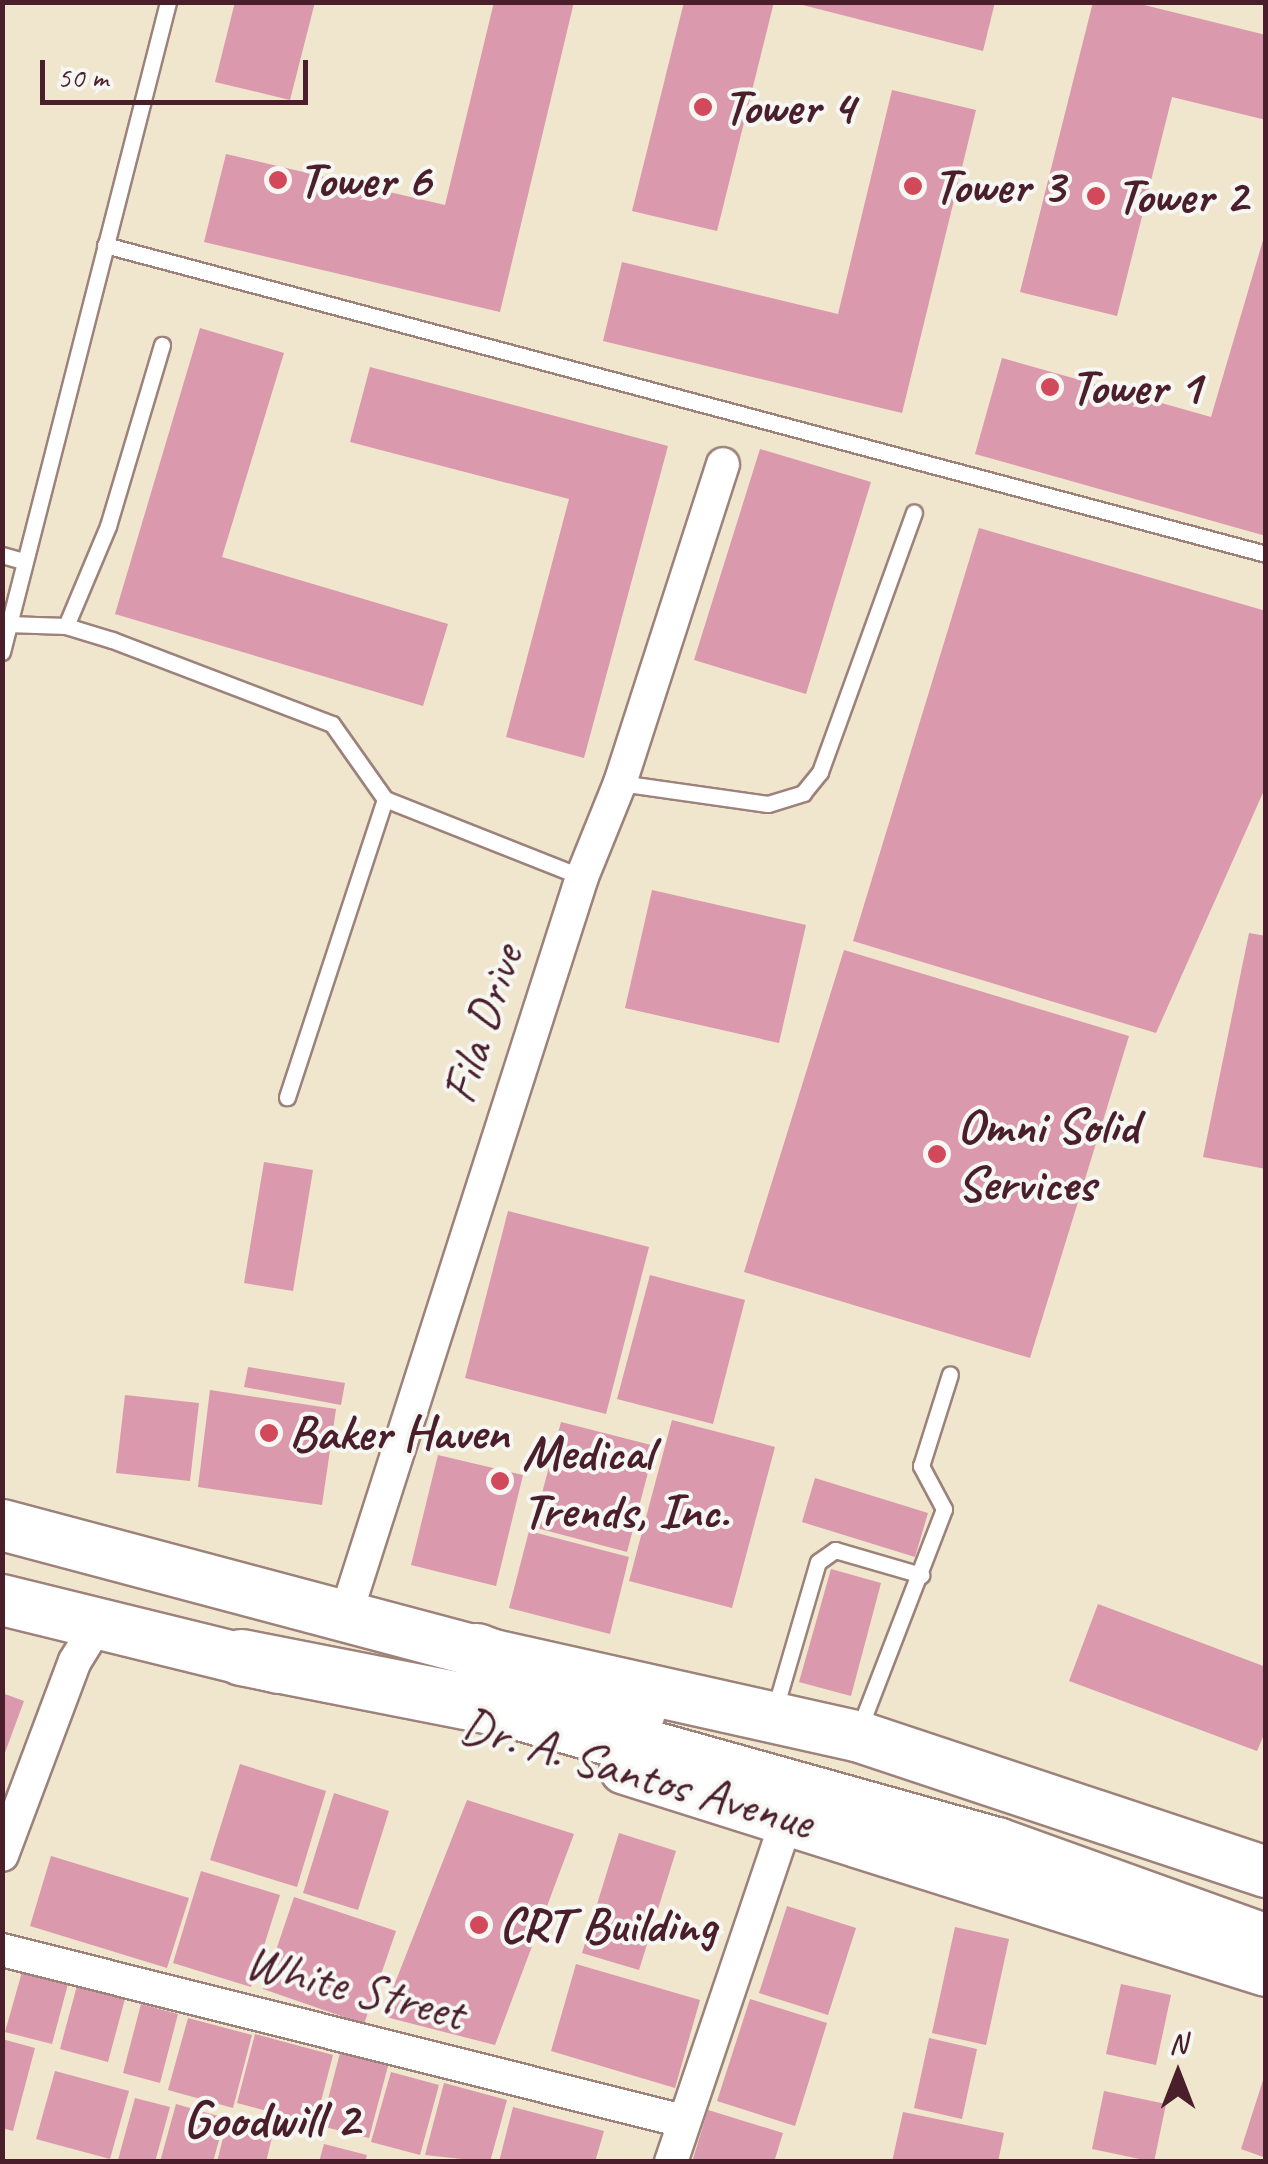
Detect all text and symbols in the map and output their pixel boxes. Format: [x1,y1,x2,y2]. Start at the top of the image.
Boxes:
scale bar [45,40,312,102]
text: 50 m [57,58,108,96]
place label: Tower 4 [723,77,854,137]
marker: Tower 4 [692,96,714,118]
place label: Tower 6 [298,150,430,210]
place label: Tower 3 [933,156,1064,216]
place label: Tower 2 [1116,166,1247,226]
marker: Tower 6 [267,169,289,191]
marker: Tower 3 [902,175,924,197]
marker: Tower 2 [1085,185,1107,207]
place label: Tower 1 [1070,357,1201,417]
marker: Tower 1 [1039,376,1061,398]
street label: Fila Drive [428,937,536,1111]
place label: Omni Solid Services [957,1095,1138,1212]
marker: Omni Solid Services [926,1143,948,1165]
place label: Baker Haven [289,1403,509,1463]
marker: Baker Haven [258,1422,280,1444]
place label: Medical Trends, Inc. [522,1422,729,1540]
marker: Medical Trends, Inc. [487,1468,513,1494]
street label: Dr. A. Santos Avenue [454,1694,820,1852]
place label: CRT Building [499,1895,716,1955]
marker: CRT Building [468,1914,490,1936]
street label: White Street [239,1931,471,2043]
north arrow [1128,2024,1228,2124]
text: N [1169,2026,1187,2061]
district label: Goodwill 2 [183,2089,359,2151]

